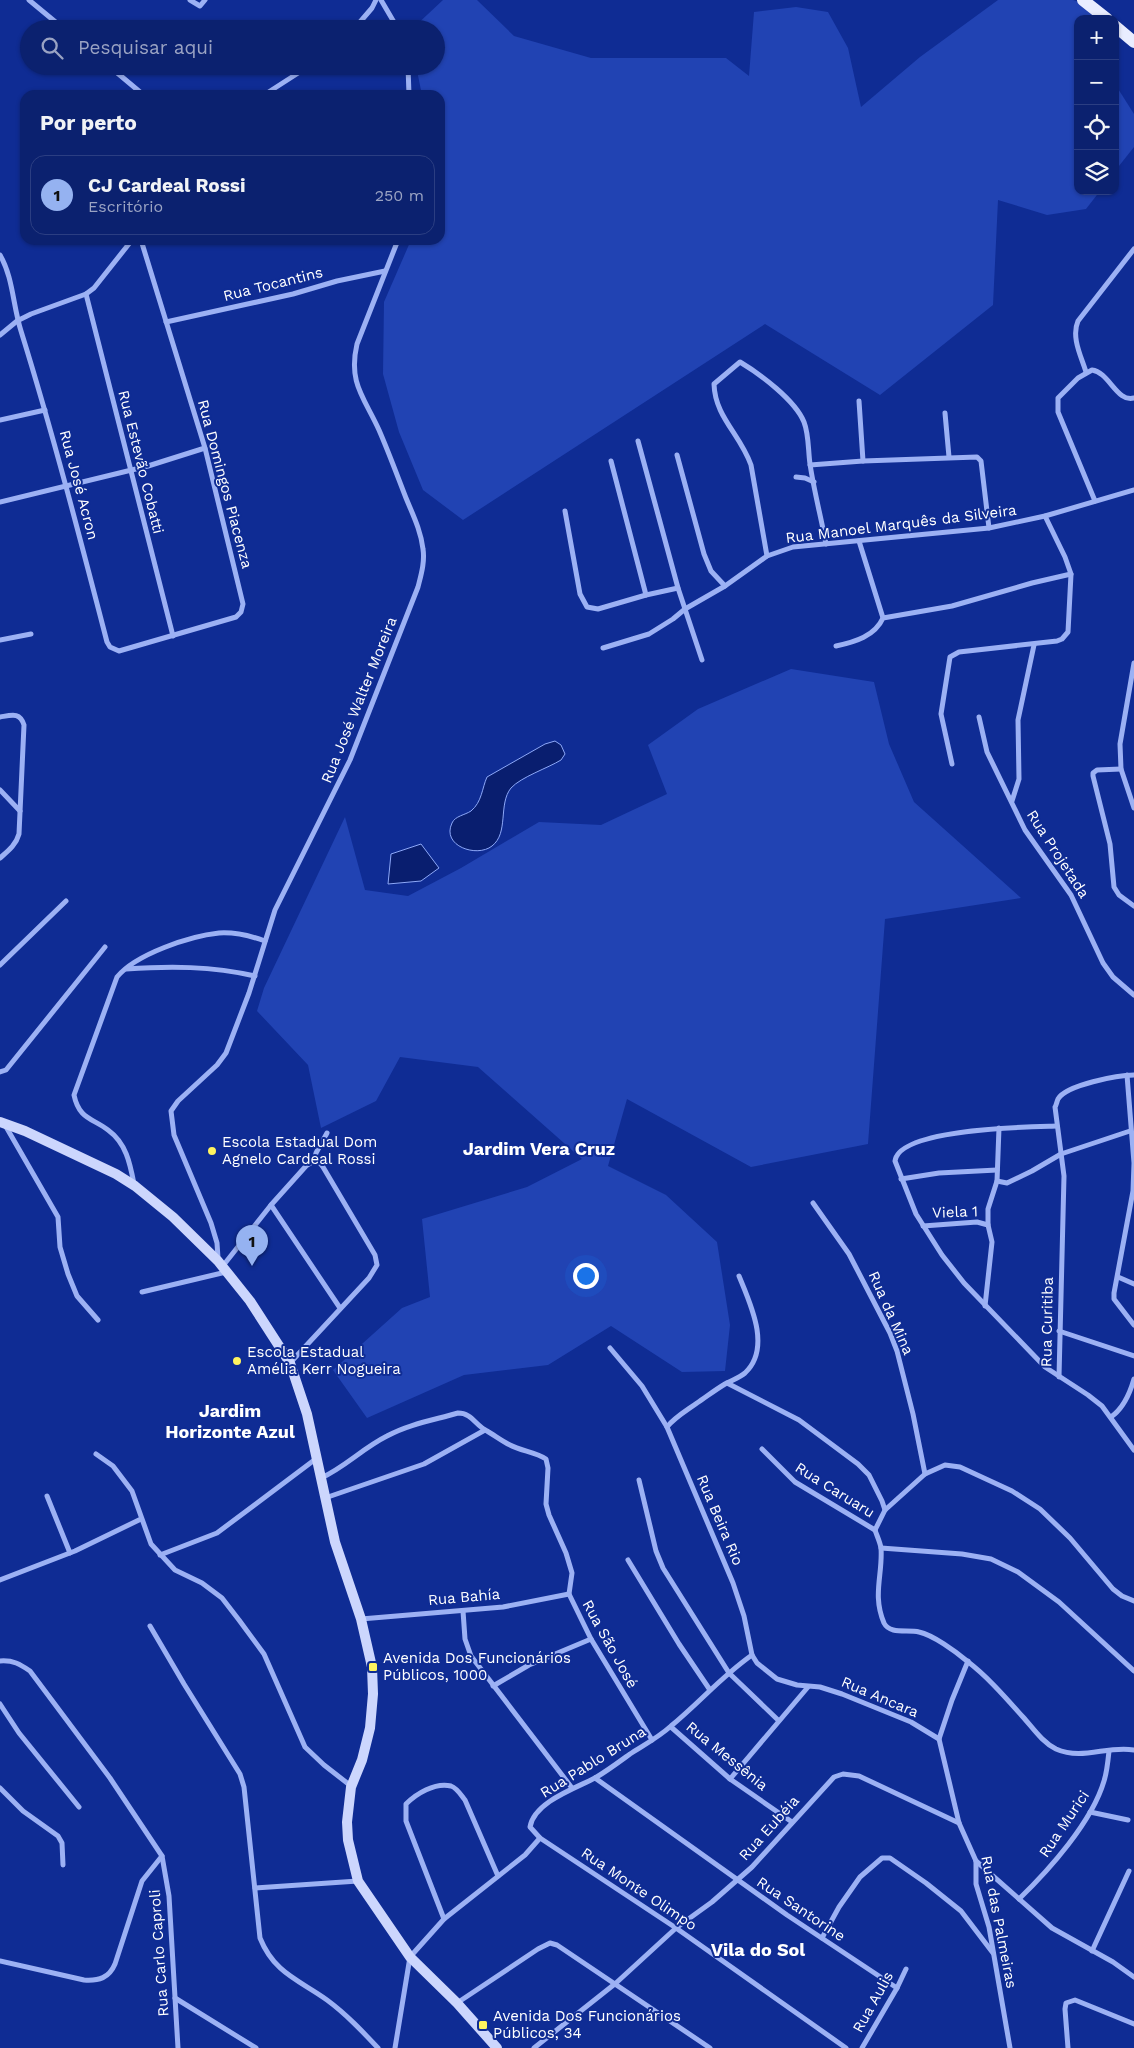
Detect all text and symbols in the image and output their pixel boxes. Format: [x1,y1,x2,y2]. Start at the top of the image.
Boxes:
map controls [1074,15,1119,195]
button: + [1074,15,1119,60]
search box [20,20,445,75]
icon: search [38,34,66,62]
text: Pesquisar aqui [78,36,213,59]
button: − [1074,60,1119,105]
button: locate [1074,105,1119,150]
text: Por perto [40,110,137,135]
button: layers [1074,150,1119,195]
text: CJ Cardeal Rossi [88,174,246,197]
text: 1 [54,186,60,205]
text: 250 m [375,186,424,205]
text: Escritório [88,197,163,216]
street label: Rua Tocantins [221,263,325,305]
street label: Rua Estevão Cobatti [114,388,168,536]
street label: Rua Domingos Piacenza [194,398,256,571]
street label: Rua José Acron [56,428,102,542]
street label: Rua Manoel Marquês da Silveira [785,501,1018,547]
street label: Rua José Walter Moreira [317,614,401,786]
street label: Rua Projetada [1023,807,1093,902]
place label: Escola Estadual Dom Agnelo Cardeal Rossi [222,1133,377,1168]
district label: Jardim Vera Cruz [463,1138,615,1159]
marker: Escola Estadual Dom Agnelo Cardeal Rossi [206,1145,218,1157]
street label: Viela 1 [932,1202,978,1222]
pin: 1 [236,1225,268,1266]
your location [573,1263,599,1289]
street label: Rua da Mina [865,1268,918,1358]
street label: Rua Curitiba [1037,1276,1057,1367]
place label: Escola Estadual Amélia Kerr Nogueira [247,1343,401,1378]
marker: Escola Estadual Amélia Kerr Nogueira [231,1355,243,1367]
district label: Jardim Horizonte Azul [165,1400,295,1442]
street label: Rua Caruaru [792,1458,878,1522]
street label: Rua Beira Rio [693,1472,747,1568]
street label: Rua Bahía [427,1585,501,1609]
street label: Rua São José [578,1597,642,1691]
place label: Avenida Dos Funcionários Públicos, 1000 [383,1649,571,1684]
marker: Avenida Dos Funcionários Públicos, 1000 [367,1661,379,1673]
street label: Rua Ancara [839,1673,922,1722]
street label: Rua Messênia [683,1718,772,1795]
street label: Rua Pablo Bruna [537,1722,650,1802]
street label: Rua Murici [1035,1787,1093,1861]
street label: Rua Eubéia [735,1791,803,1864]
street label: Rua Monte Olimpo [578,1844,700,1934]
street label: Rua das Palmeiras [977,1854,1021,1990]
street label: Rua Santorine [753,1873,849,1945]
street label: Rua Carlo Caproli [146,1889,172,2017]
district label: Vila do Sol [711,1939,805,1960]
street label: Rua Aulis [849,1968,897,2036]
place label: Avenida Dos Funcionários Públicos, 34 [493,2007,681,2042]
marker: Avenida Dos Funcionários Públicos, 34 [477,2019,489,2031]

